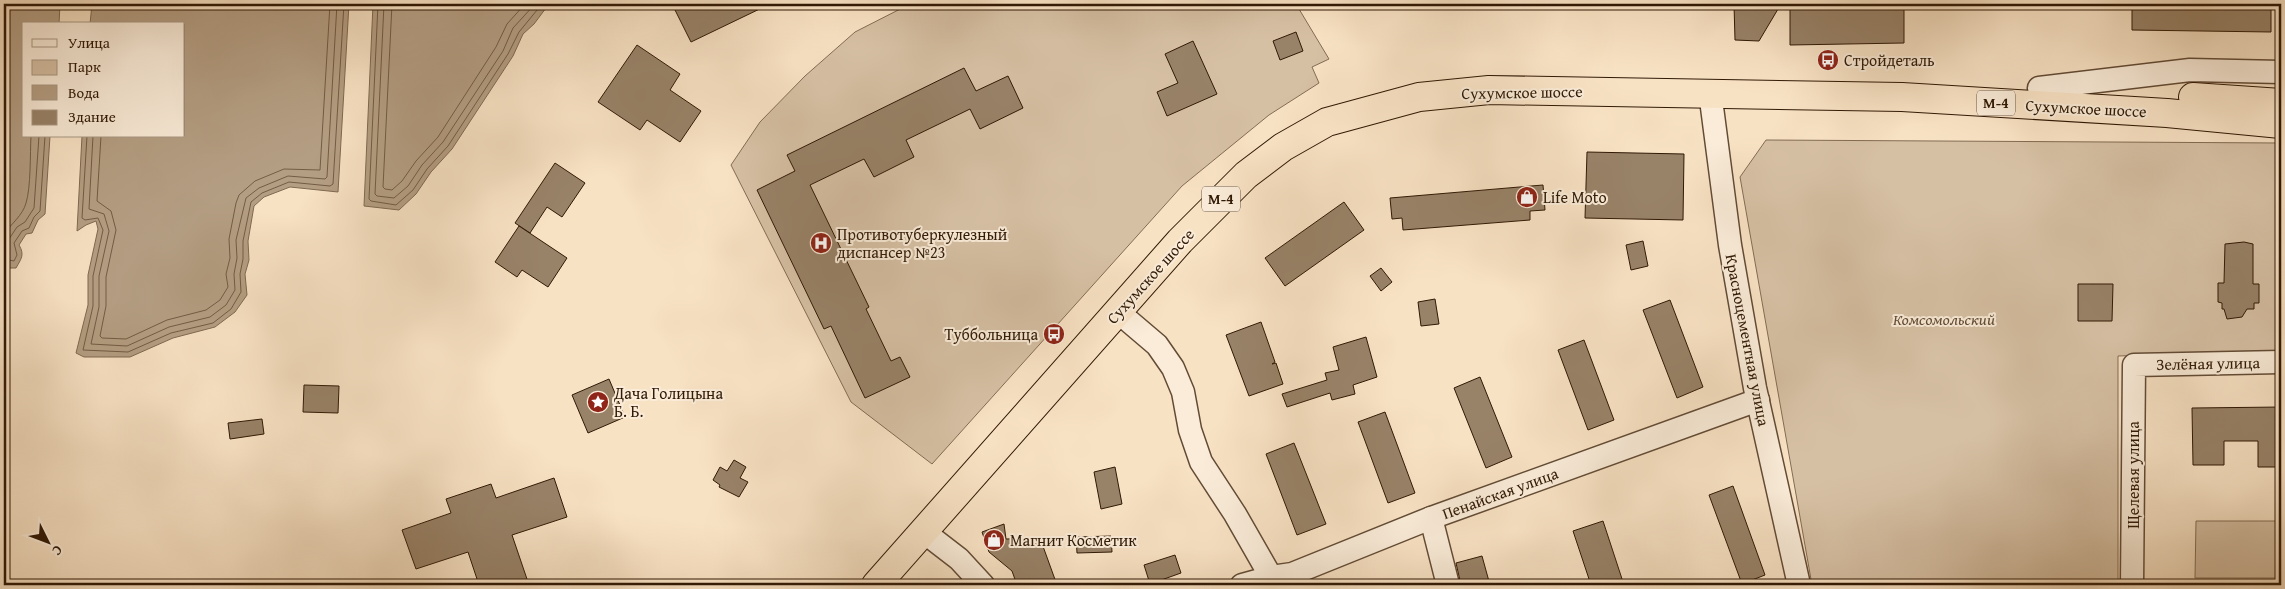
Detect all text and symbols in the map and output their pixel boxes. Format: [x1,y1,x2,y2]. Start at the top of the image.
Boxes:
legend [22,22,185,138]
text: Улица [68,32,111,53]
bus stop icon: Стройдеталь [1816,48,1840,72]
place label: Стройдеталь [1844,48,1935,72]
text: Парк [68,56,101,77]
street label: Сухумское шоссе [1461,79,1583,105]
text: Вода [68,82,100,103]
road number: М-4 [1977,90,2015,116]
street label: Сухумское шоссе [2025,93,2147,123]
text: Здание [68,106,116,127]
shop icon: Life Moto [1515,185,1539,209]
place label: Life Moto [1543,185,1607,209]
road number: М-4 [1202,186,1240,212]
place label: Противотуберкулезный диспансер №23 [837,222,1008,264]
street label: Сухумское шоссе [1101,223,1199,329]
hospital icon: Противотуберкулезный диспансер №23 [809,231,833,255]
street label: Красноцементная улица [1720,252,1777,428]
park label: Комсомольский [1893,307,1995,331]
place label: Туббольница [944,322,1038,346]
bus stop icon: Туббольница [1042,322,1066,346]
street label: Зелёная улица [2156,350,2260,376]
place label: Дача Голицына Б. Б. [613,381,723,423]
place icon: Дача Голицына Б. Б. [586,390,610,414]
street label: Щелевая улица [2121,421,2145,529]
street label: Пенайская улица [1439,461,1562,525]
north arrow [22,516,72,566]
shop icon: Магнит Косметик [982,528,1006,552]
place label: Магнит Косметик [1010,528,1137,552]
text: С [48,541,68,560]

